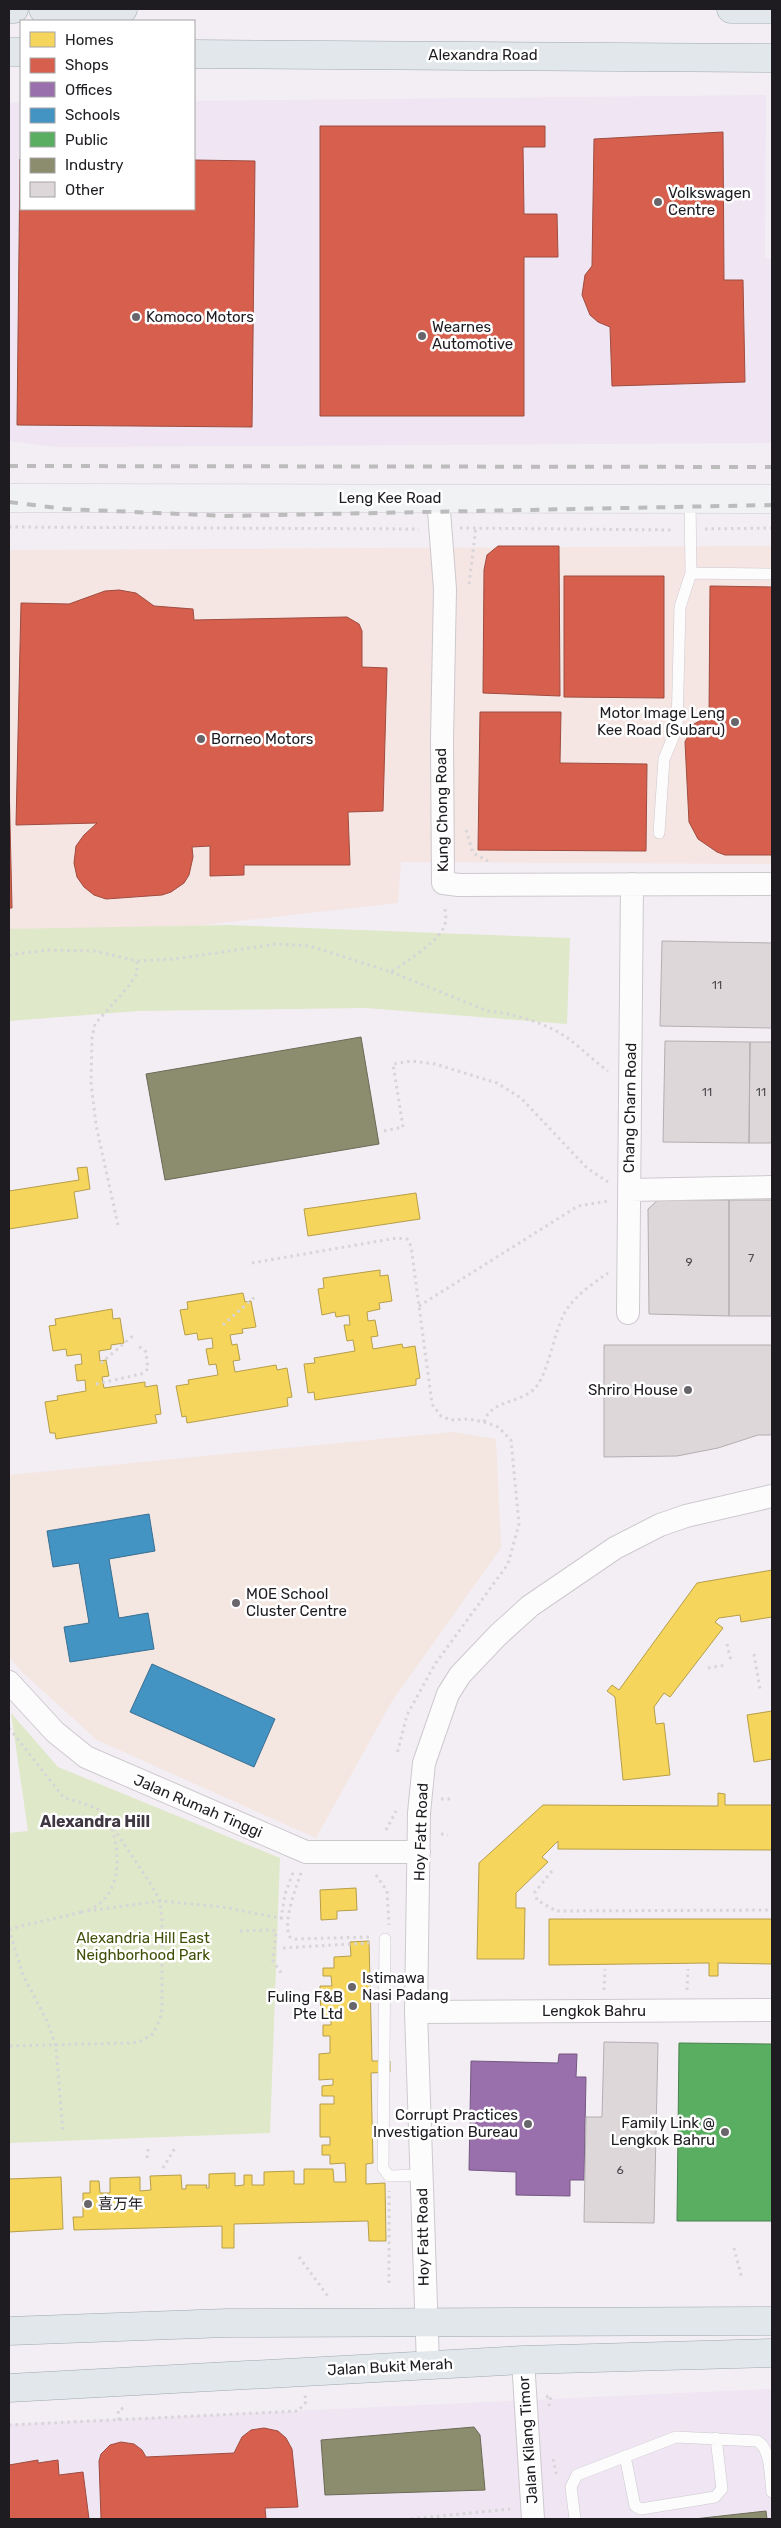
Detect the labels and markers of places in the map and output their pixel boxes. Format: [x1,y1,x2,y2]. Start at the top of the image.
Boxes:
place label: Volkswagen Centre [668,184,751,219]
marker: Volkswagen Centre [652,196,664,208]
place label: Komoco Motors [146,308,254,326]
marker: Komoco Motors [130,311,142,323]
place label: Wearnes Automotive [432,318,513,353]
marker: Wearnes Automotive [416,330,428,342]
place label: Motor Image Leng Kee Road (Subaru) [597,704,725,739]
marker: Motor Image Leng Kee Road (Subaru) [729,716,741,728]
place label: Borneo Motors [211,730,314,748]
marker: Borneo Motors [195,733,207,745]
place label: Shriro House [588,1381,678,1399]
marker: Shriro House [682,1384,694,1396]
place label: MOE School Cluster Centre [246,1585,347,1620]
marker: MOE School Cluster Centre [230,1597,242,1609]
place label: Istimawa Nasi Padang [362,1969,449,2004]
marker: Istimawa Nasi Padang [346,1981,358,1993]
place label: Fuling F&B Pte Ltd [267,1988,343,2023]
marker: Fuling F&B Pte Ltd [347,2000,359,2012]
place label: Corrupt Practices Investigation Bureau [373,2106,518,2141]
place label: Family Link @ Lengkok Bahru [611,2114,715,2149]
marker: Corrupt Practices Investigation Bureau [522,2118,534,2130]
marker: Family Link @ Lengkok Bahru [719,2126,731,2138]
place label: 喜万年 [98,2195,143,2213]
marker: 喜万年 [82,2198,94,2210]

